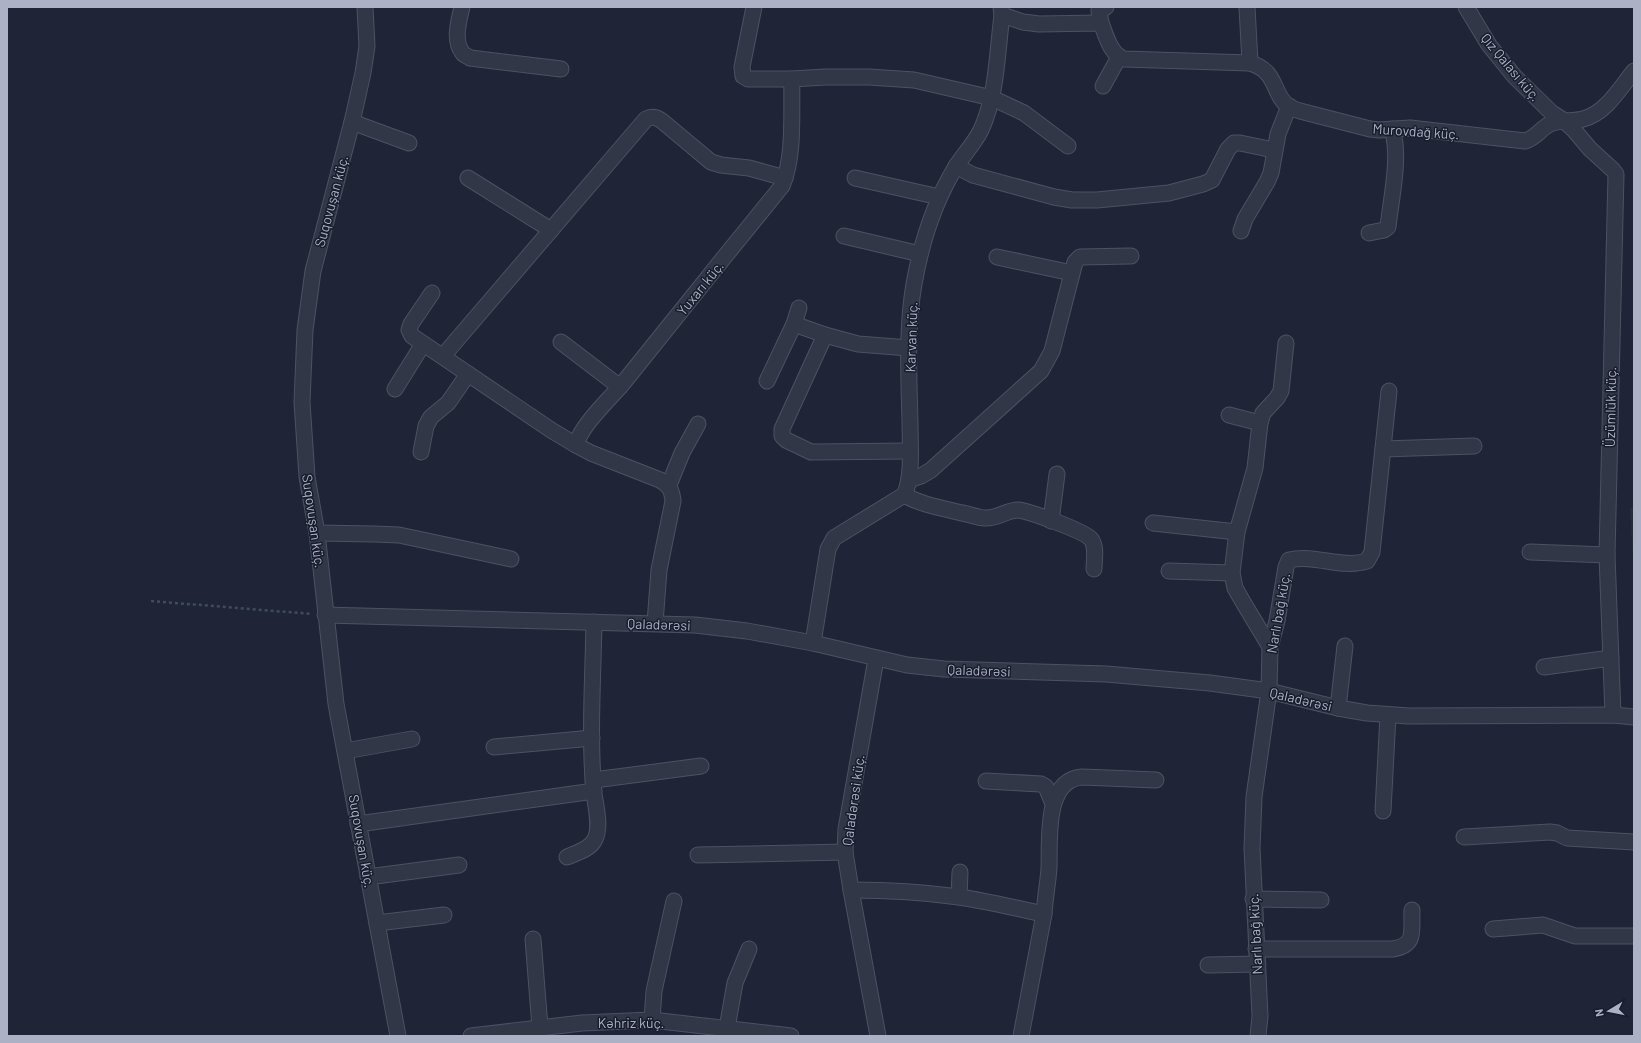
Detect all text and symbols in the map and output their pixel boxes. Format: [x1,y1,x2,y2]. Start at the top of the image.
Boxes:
street label: Qız Qalası küç. [1478,30,1544,104]
street label: Murovdağ küç. [1372,119,1460,143]
street label: Suqovuşan küç. [311,153,351,249]
street label: Yuxarı küç. [673,257,727,319]
street label: Karvan küç. [901,301,921,373]
street label: Üzümlük küç. [1601,367,1619,447]
street label: Suqovuşan küç. [299,473,329,569]
street label: Narlı bağ küç. [1263,572,1293,654]
street label: Qaladərəsi [627,614,691,634]
street label: Qaladərəsi [947,660,1011,680]
street label: Qaladərəsi [1268,684,1334,714]
street label: Qaladərəsi küç. [838,753,868,847]
street label: Suqovuşan küç. [345,793,379,889]
street label: Narlı bağ küç. [1244,893,1266,975]
north arrow [1589,991,1629,1031]
text: N [1592,1008,1606,1018]
street label: Kəhriz küç. [598,1014,664,1031]

